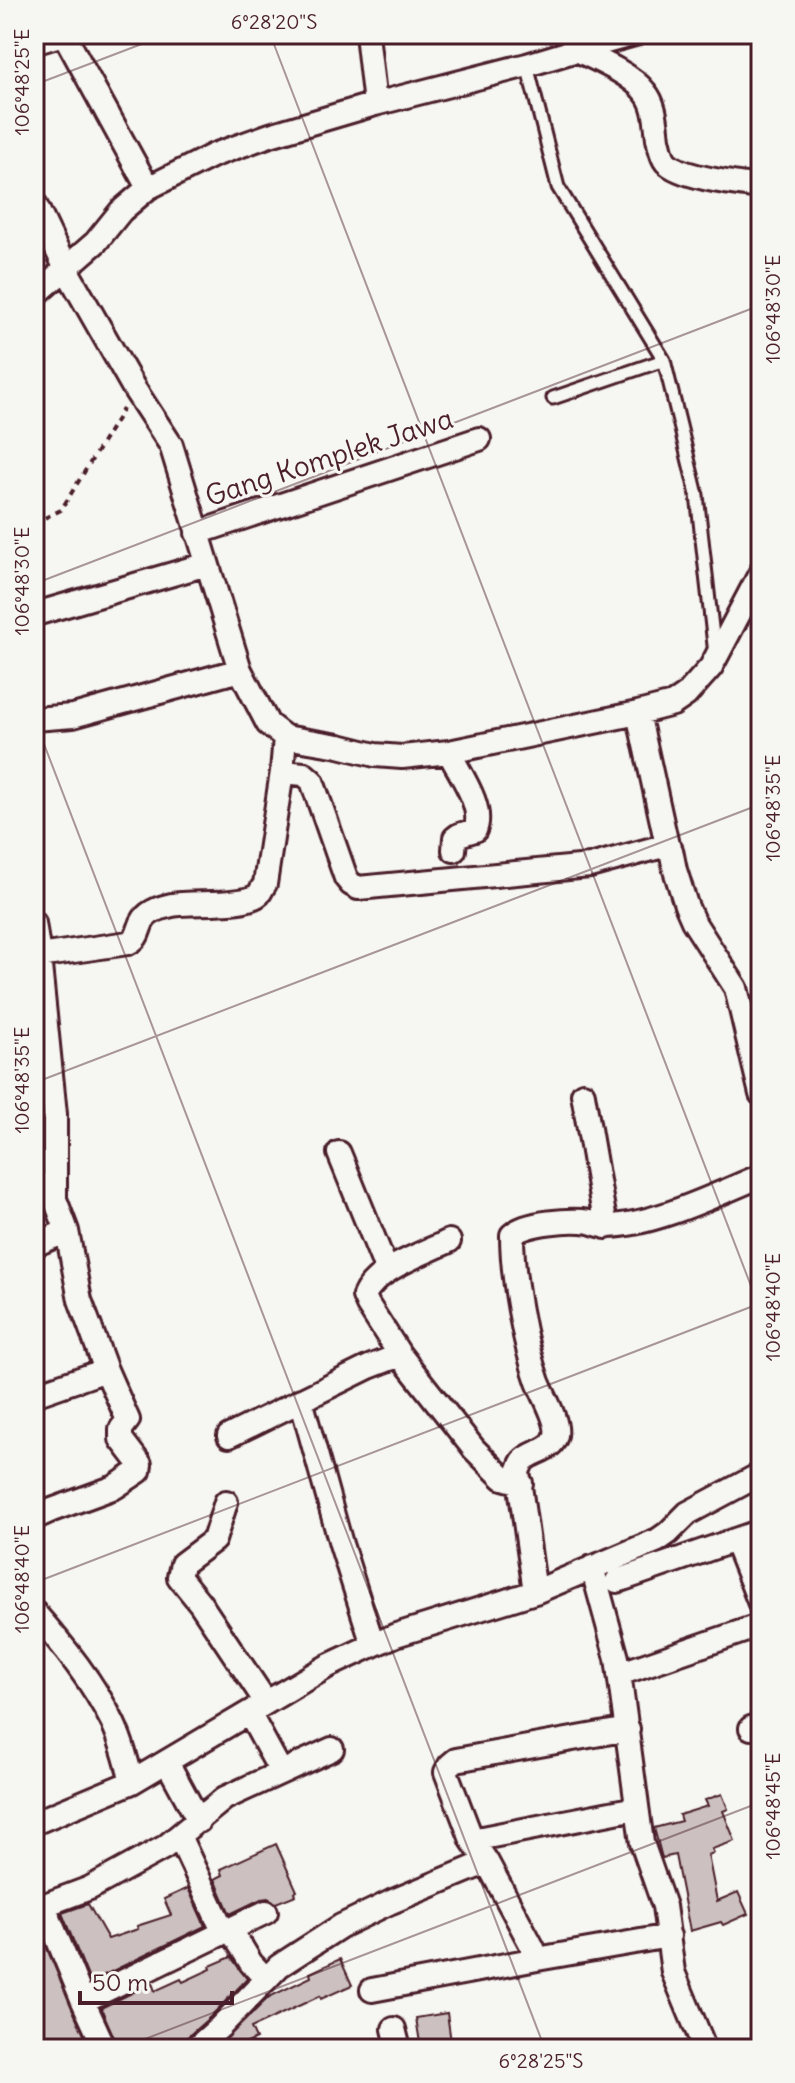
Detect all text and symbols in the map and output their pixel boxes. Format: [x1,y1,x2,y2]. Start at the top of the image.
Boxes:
text: 6°28'20"S [231,9,317,34]
text: 106°48'25"E [9,29,34,135]
text: 106°48'30"E [760,255,785,363]
street label: Gang Komplek Jawa [201,400,457,514]
text: 106°48'30"E [9,527,34,635]
text: 106°48'35"E [760,754,785,862]
text: 106°48'35"E [9,1026,34,1134]
text: 106°48'40"E [760,1253,785,1361]
text: 106°48'40"E [9,1525,34,1633]
text: 106°48'45"E [760,1753,785,1859]
scale bar [80,1955,232,2005]
text: 50 m [92,1967,148,1997]
text: 6°28'25"S [499,2048,583,2073]

